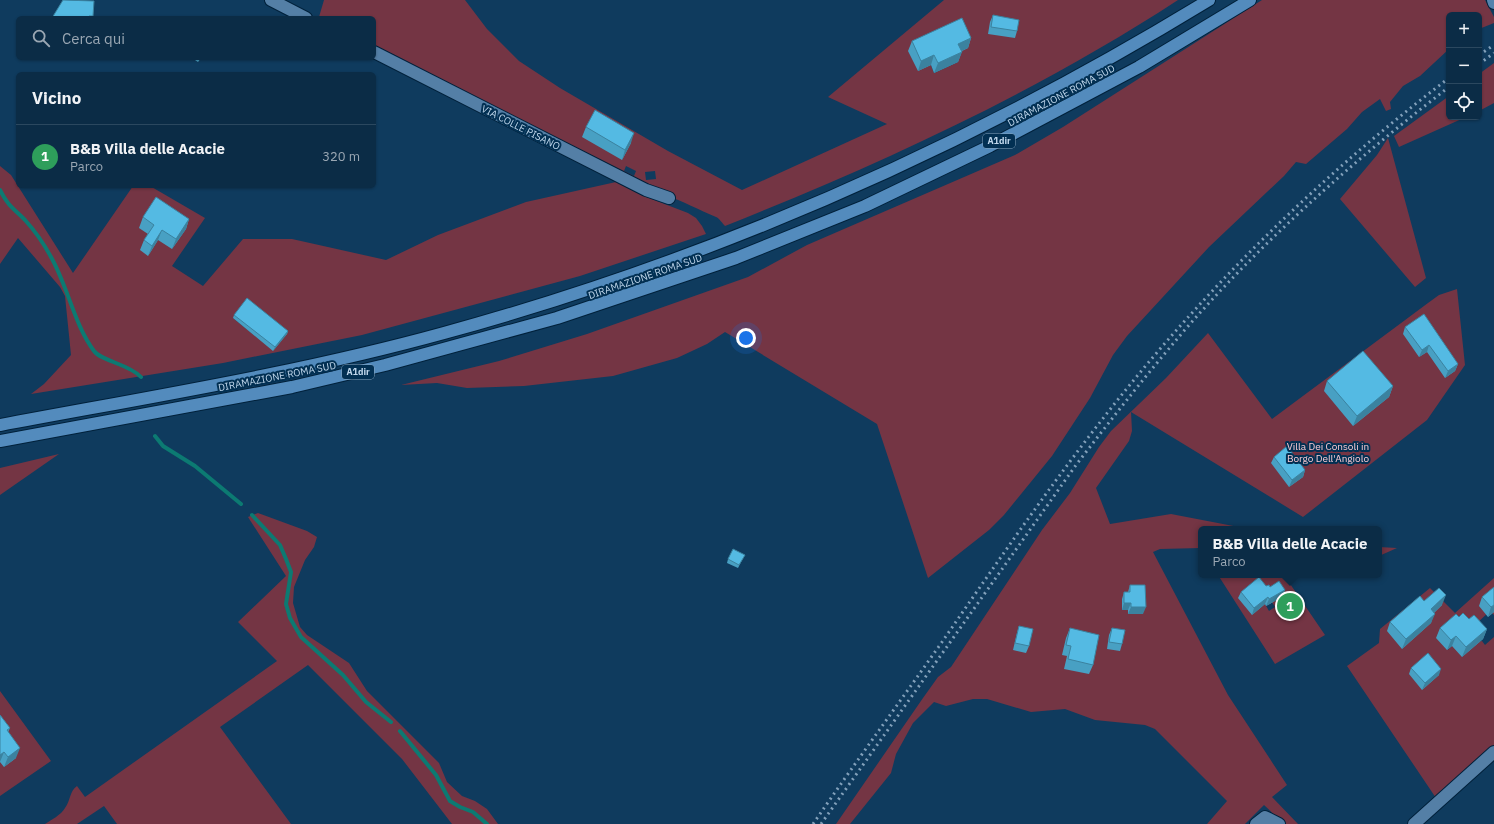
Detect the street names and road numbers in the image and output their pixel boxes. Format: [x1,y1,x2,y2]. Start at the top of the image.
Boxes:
street label: DIRAMAZIONE ROMA SUD [1005,61,1117,129]
street label: VIA COLLE PISANO [479,102,562,153]
road number: A1dir [983,134,1015,148]
street label: DIRAMAZIONE ROMA SUD [586,251,704,302]
street label: DIRAMAZIONE ROMA SUD [217,359,337,394]
road number: A1dir [342,365,374,379]

